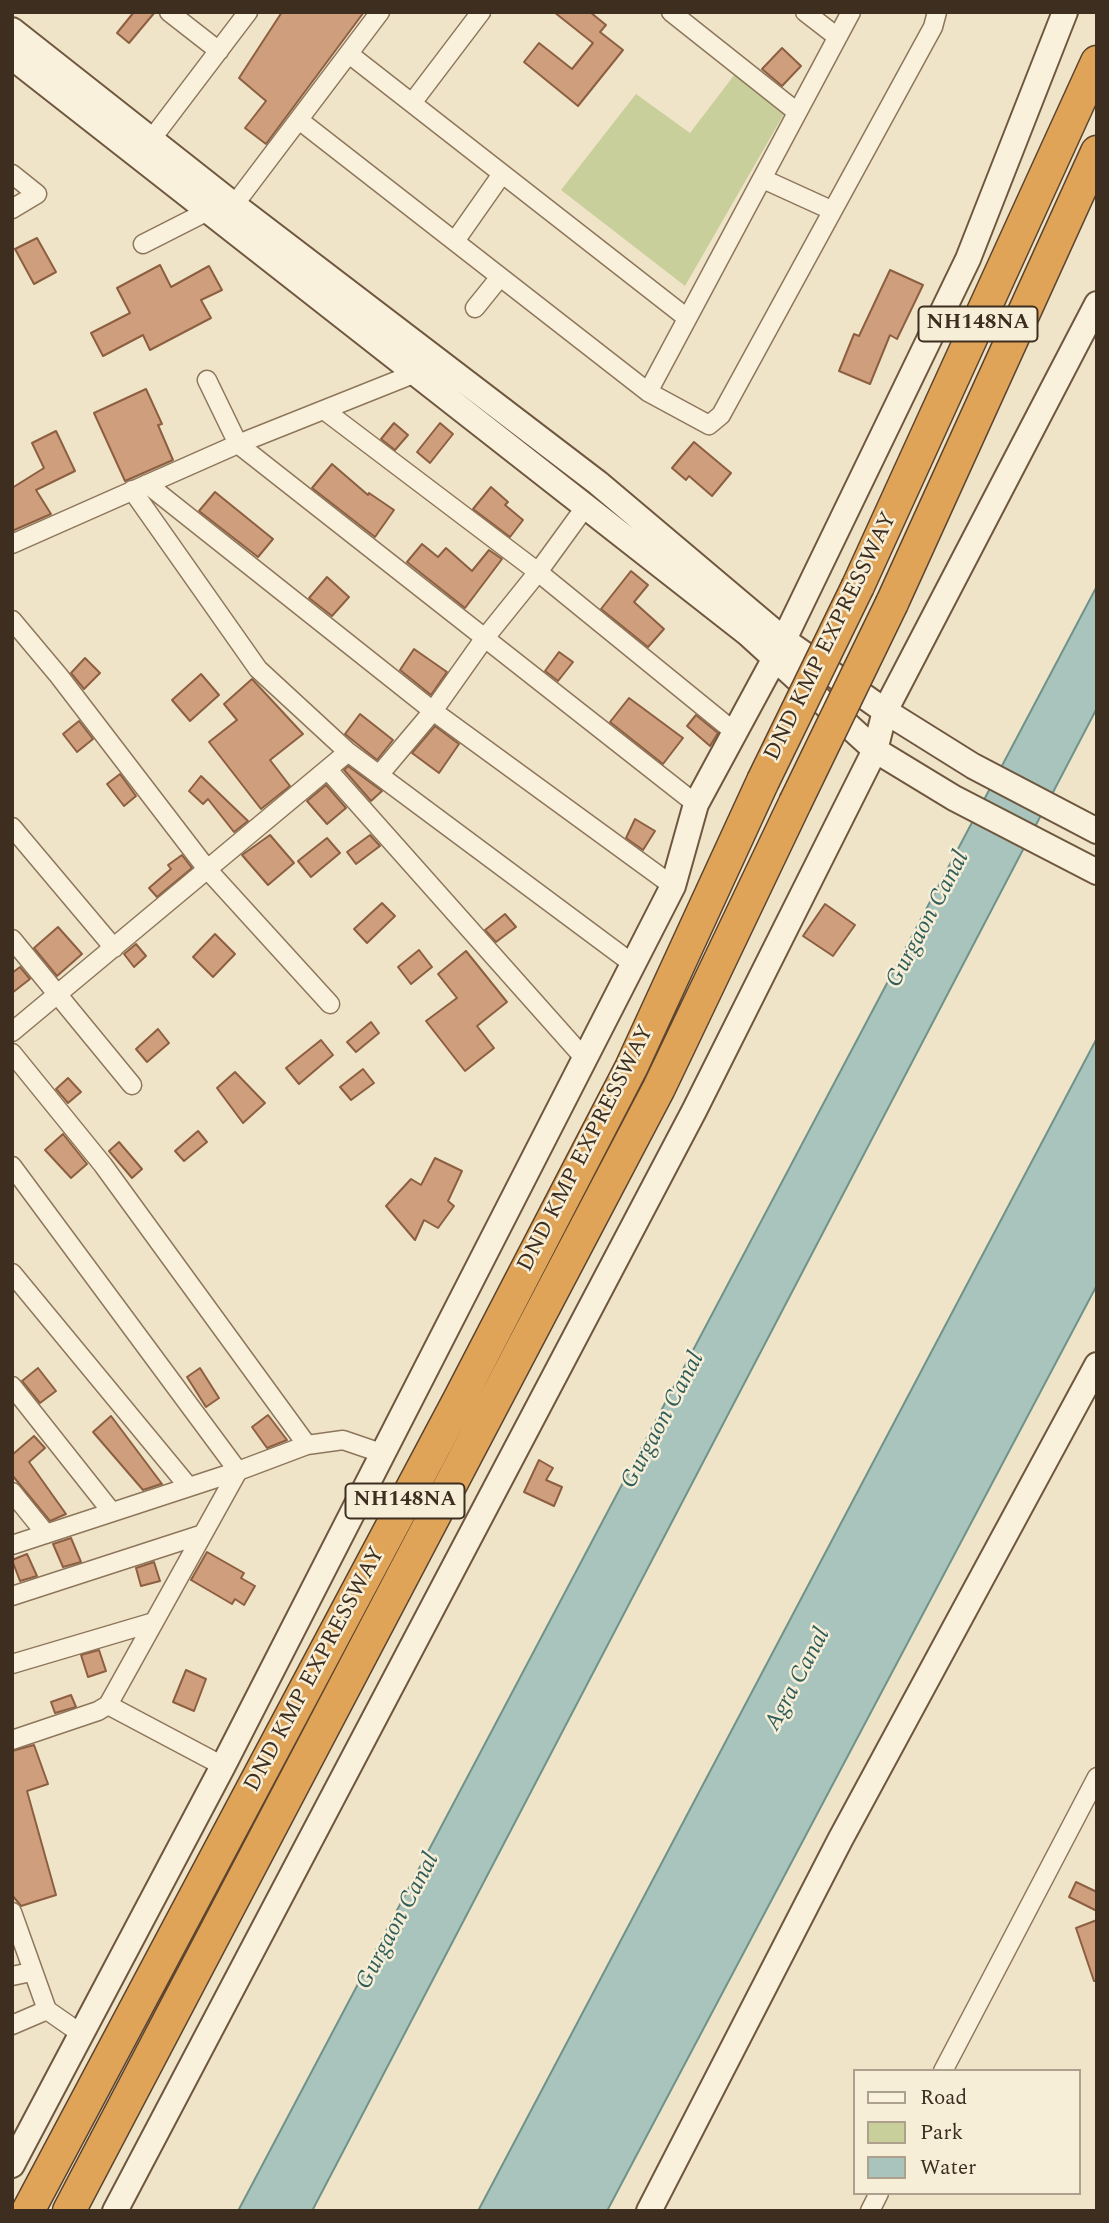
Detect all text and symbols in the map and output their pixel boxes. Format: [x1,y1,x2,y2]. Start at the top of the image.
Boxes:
road number: NH148NA [918,306,1038,342]
street label: DND KMP EXPRESSWAY [760,508,904,766]
water label: Gurgaon Canal [881,847,977,993]
street label: DND KMP EXPRESSWAY [513,1021,661,1277]
water label: Gurgaon Canal [616,1348,712,1494]
road number: NH148NA [346,1484,464,1518]
street label: DND KMP EXPRESSWAY [240,1543,392,1797]
water label: Agra Canal [760,1624,838,1736]
water label: Gurgaon Canal [351,1849,447,1995]
legend [853,2069,1081,2195]
text: Road [920,2082,967,2114]
text: Park [920,2117,963,2149]
text: Water [920,2152,976,2184]

